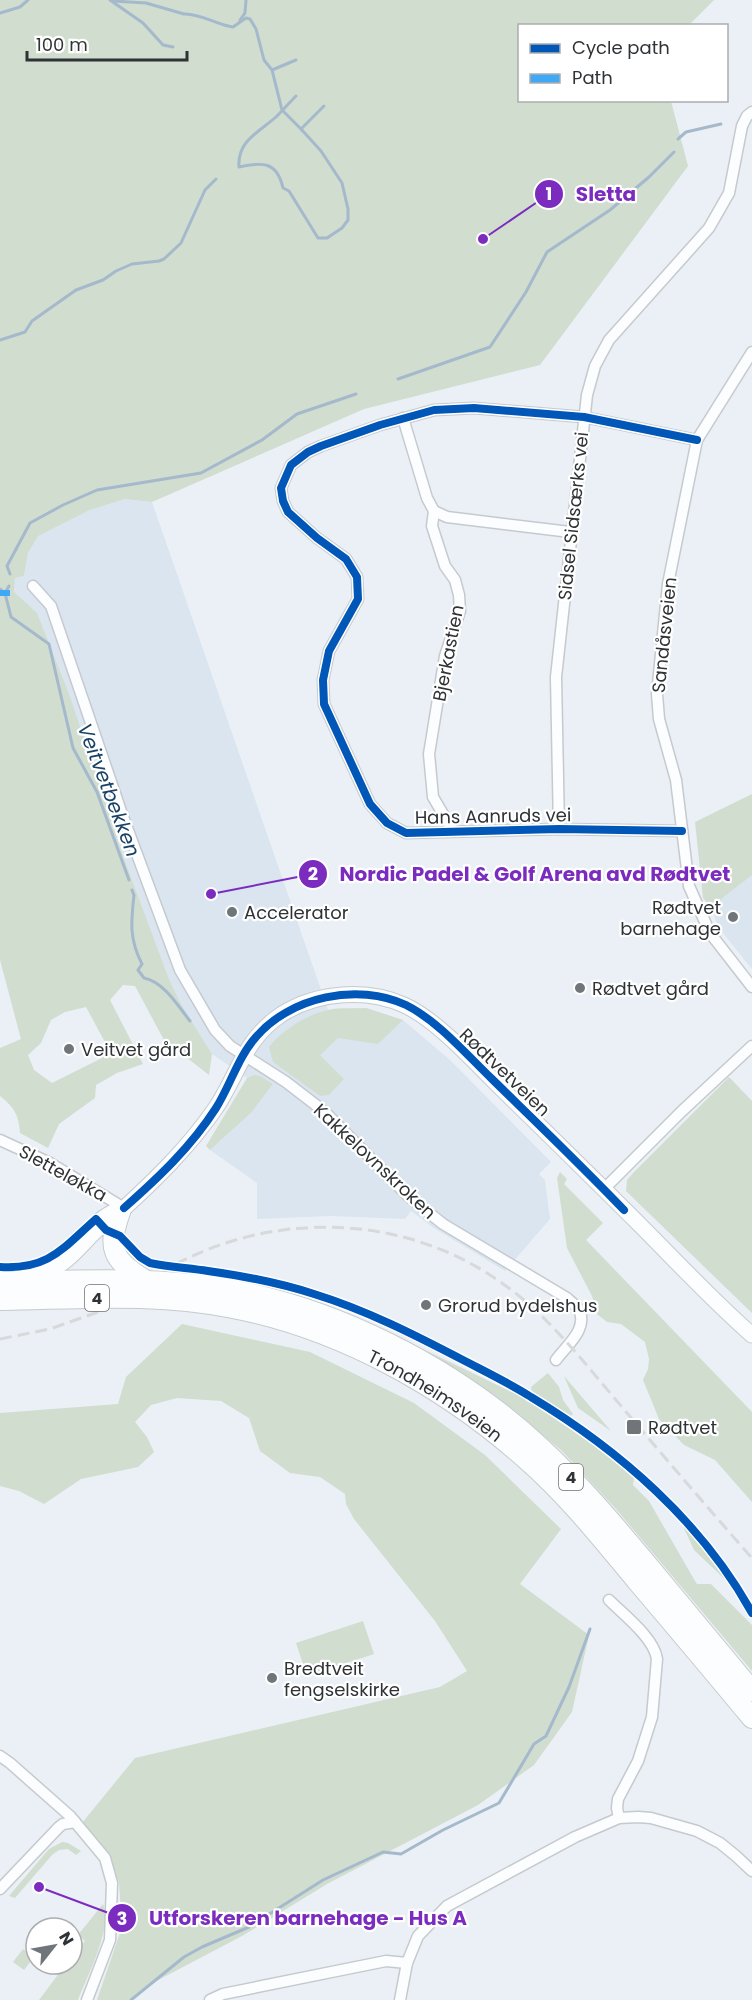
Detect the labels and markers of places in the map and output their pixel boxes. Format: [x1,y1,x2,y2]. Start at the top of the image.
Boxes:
callout: Sletta [534,175,648,213]
callout: Nordic Padel & Golf Arena avd Rødtvet [298,855,743,893]
place label: Rødtvet barnehage [620,895,721,941]
place label: Accelerator [244,900,349,925]
marker: Accelerator [225,905,239,919]
marker: Rødtvet barnehage [726,910,740,924]
place label: Rødtvet gård [592,976,709,1001]
marker: Rødtvet gård [573,981,587,995]
place label: Veitvet gård [81,1037,191,1062]
marker: Veitvet gård [62,1042,76,1056]
place label: Grorud bydelshus [438,1293,597,1318]
marker: Grorud bydelshus [419,1298,433,1312]
place label: Rødtvet [648,1415,717,1440]
marker: Rødtvet [625,1418,643,1436]
place label: Bredtveit fengselskirke [284,1656,400,1702]
marker: Bredtveit fengselskirke [265,1671,279,1685]
callout: Utforskeren barnehage - Hus A [107,1899,479,1937]

